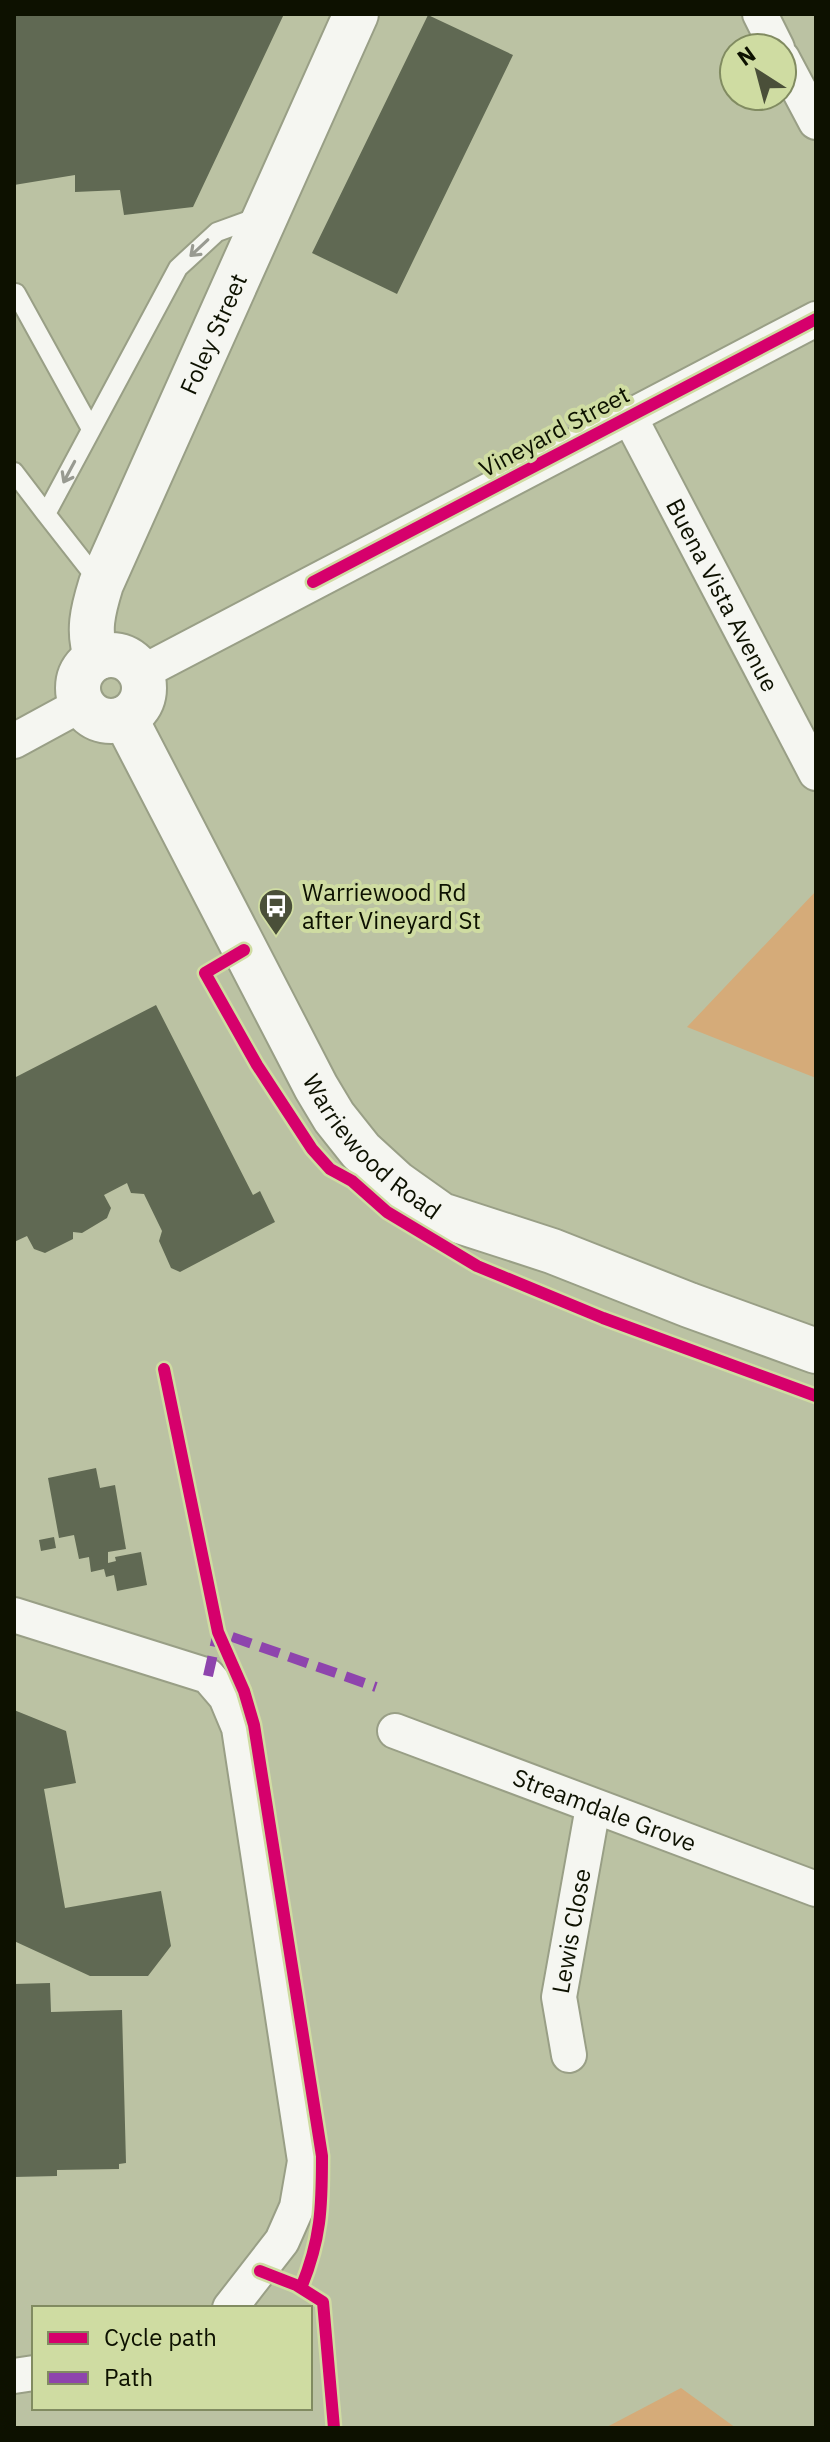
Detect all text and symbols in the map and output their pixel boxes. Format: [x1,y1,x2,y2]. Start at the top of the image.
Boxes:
north arrow [718,32,798,112]
text: N [731,39,761,72]
one-way arrow [189,239,209,258]
street label: Foley Street [172,268,254,399]
street label: Vineyard Street [473,378,635,484]
one-way arrow [60,459,76,483]
street label: Buena Vista Avenue [659,493,787,697]
place label: Warriewood Rd after Vineyard St [302,876,481,936]
bus stop icon: Warriewood Rd after Vineyard St [257,887,295,937]
street label: Warriewood Road [296,1068,448,1226]
street label: Streamdale Grove [508,1761,701,1859]
street label: Lewis Close [544,1866,598,1996]
legend [32,2306,312,2410]
text: Cycle path [104,2321,217,2353]
text: Path [104,2361,153,2393]

